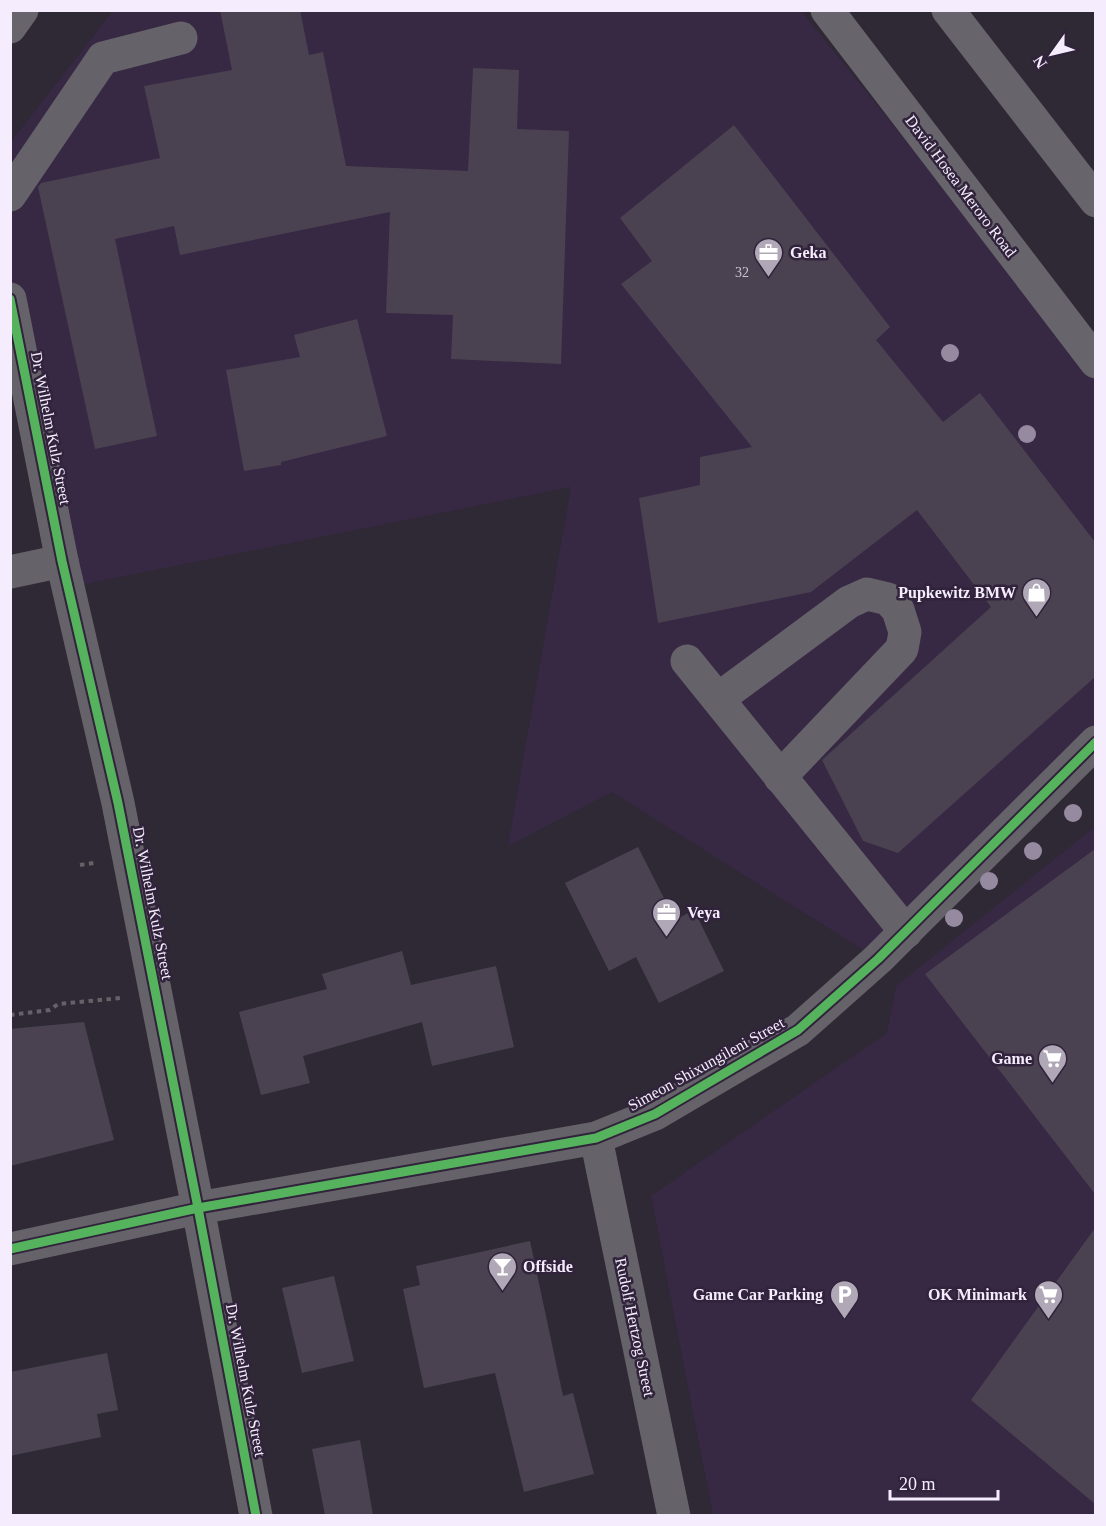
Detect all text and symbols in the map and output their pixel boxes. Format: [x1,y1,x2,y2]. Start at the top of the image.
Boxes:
north arrow [1022,24,1082,84]
text: N [1029,52,1050,72]
street label: David Hosea Meroro Road [902,112,1020,260]
office icon: Geka [753,236,785,278]
place label: Geka [790,244,826,261]
house number: 32 [735,265,749,280]
street label: Dr. Wilhelm Kulz Street [28,350,74,506]
shop icon: Pupkewitz BMW [1021,576,1053,618]
place label: Pupkewitz BMW [898,584,1016,602]
street label: Dr. Wilhelm Kulz Street [130,825,176,981]
office icon: Veya [650,896,682,938]
place label: Veya [687,904,720,922]
street label: Simeon Shixungileni Street [625,1014,788,1115]
supermarket icon: Game [1037,1042,1069,1084]
place label: Game [991,1050,1032,1067]
bar icon: Offside [486,1250,518,1292]
street label: Rudolf Hertzog Street [611,1256,658,1399]
place label: Offside [523,1258,573,1275]
parking icon: Game Car Parking [828,1278,860,1320]
supermarket icon: OK Minimark [1032,1278,1064,1320]
place label: Game Car Parking [693,1286,823,1304]
place label: OK Minimark [928,1286,1027,1303]
street label: Dr. Wilhelm Kulz Street [223,1302,269,1458]
scale bar [890,1463,998,1501]
text: 20 m [899,1474,936,1494]

